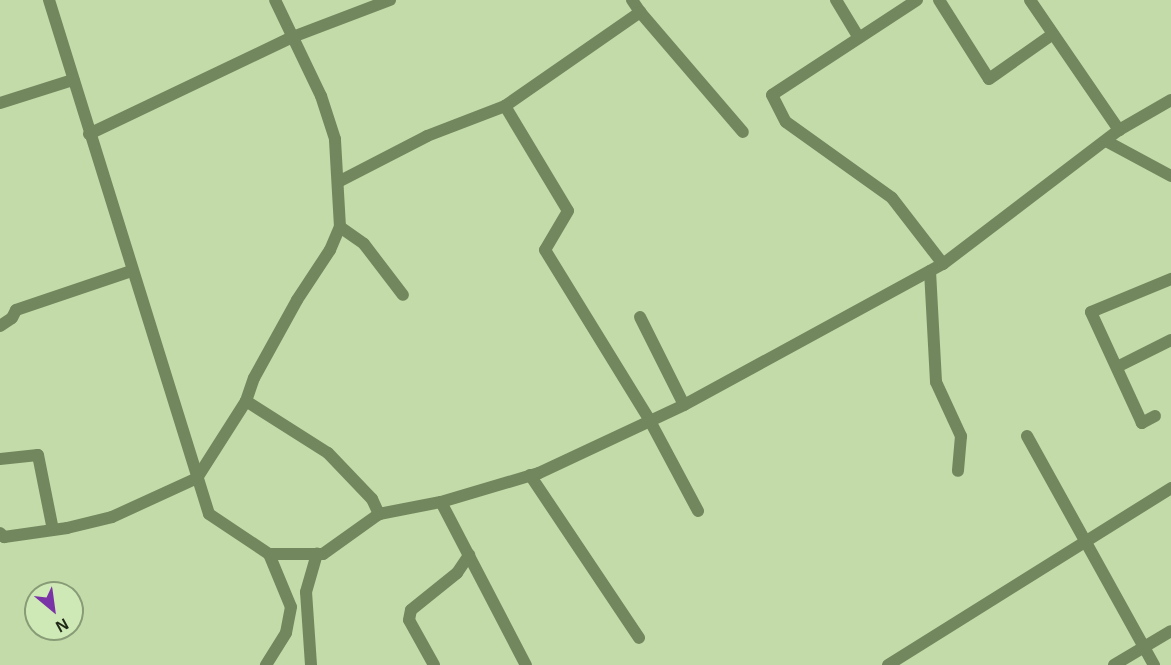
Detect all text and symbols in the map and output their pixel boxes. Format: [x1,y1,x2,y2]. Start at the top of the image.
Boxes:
north arrow [24,581,84,641]
text: N [53,615,71,636]

